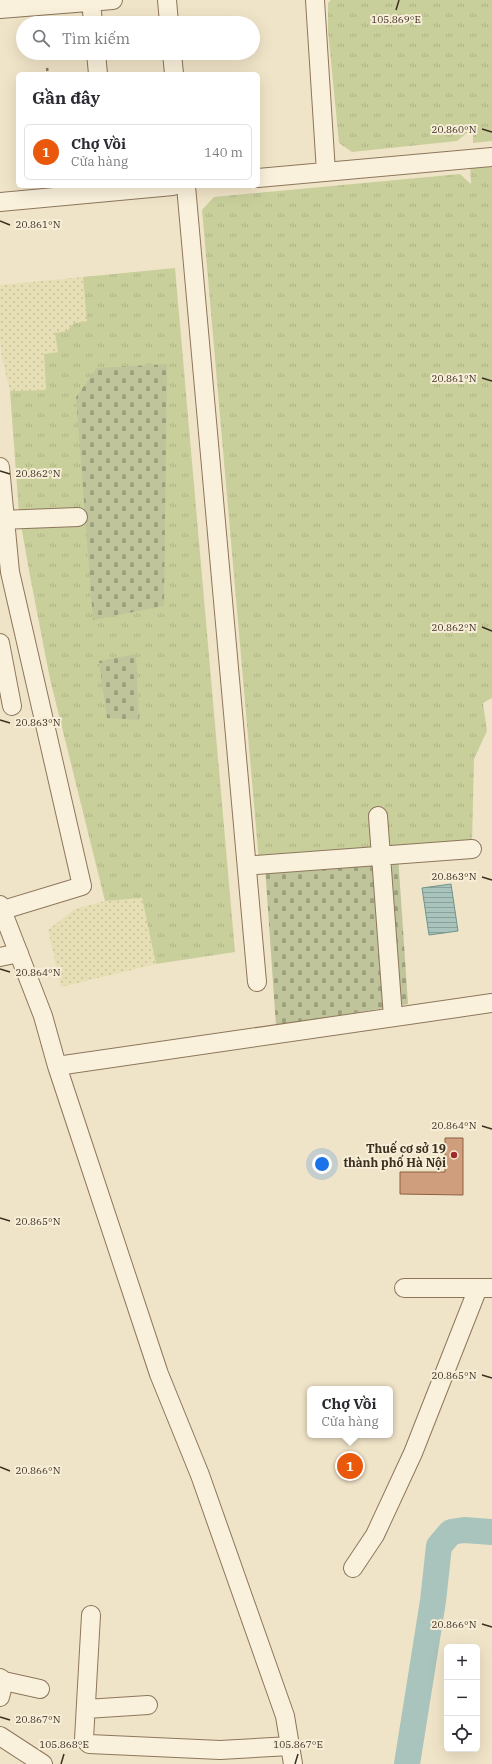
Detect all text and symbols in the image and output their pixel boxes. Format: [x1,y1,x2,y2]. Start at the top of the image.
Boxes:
text: 105.869°E [371,13,421,26]
search box [16,16,260,60]
icon: search [30,27,52,49]
text: Tìm kiếm [62,29,130,48]
text: Gần đây [32,87,100,109]
text: 20.860°N [431,123,477,136]
text: Chợ Vồi [71,134,126,153]
text: 1 [42,144,50,161]
text: 140 m [204,144,243,161]
text: Cửa hàng [71,153,128,170]
text: 20.861°N [15,218,61,231]
text: 20.861°N [431,372,477,385]
text: 20.862°N [15,467,61,480]
text: 20.862°N [431,621,477,634]
text: 20.863°N [15,716,61,729]
text: 20.863°N [431,870,477,883]
text: 20.864°N [15,966,61,979]
text: 20.864°N [431,1119,477,1132]
place label: Thuế cơ sở 19 thành phố Hà Nội [343,1140,446,1170]
marker: Thuế cơ sở 19 thành phố Hà Nội [449,1150,459,1160]
your location [312,1154,332,1174]
text: 20.865°N [15,1215,61,1228]
text: 20.865°N [431,1369,477,1382]
popup [307,1386,393,1438]
text: Chợ Vồi [321,1394,376,1413]
text: Cửa hàng [321,1413,379,1430]
pin: 1 [337,1451,363,1481]
text: 20.866°N [15,1464,61,1477]
text: 20.866°N [431,1618,477,1631]
map controls [444,1644,480,1752]
button: + [444,1644,480,1680]
button: − [444,1680,480,1716]
text: 20.867°N [15,1713,61,1726]
button: locate [444,1716,480,1752]
text: 105.868°E [39,1738,89,1751]
text: 105.867°E [273,1738,323,1751]

